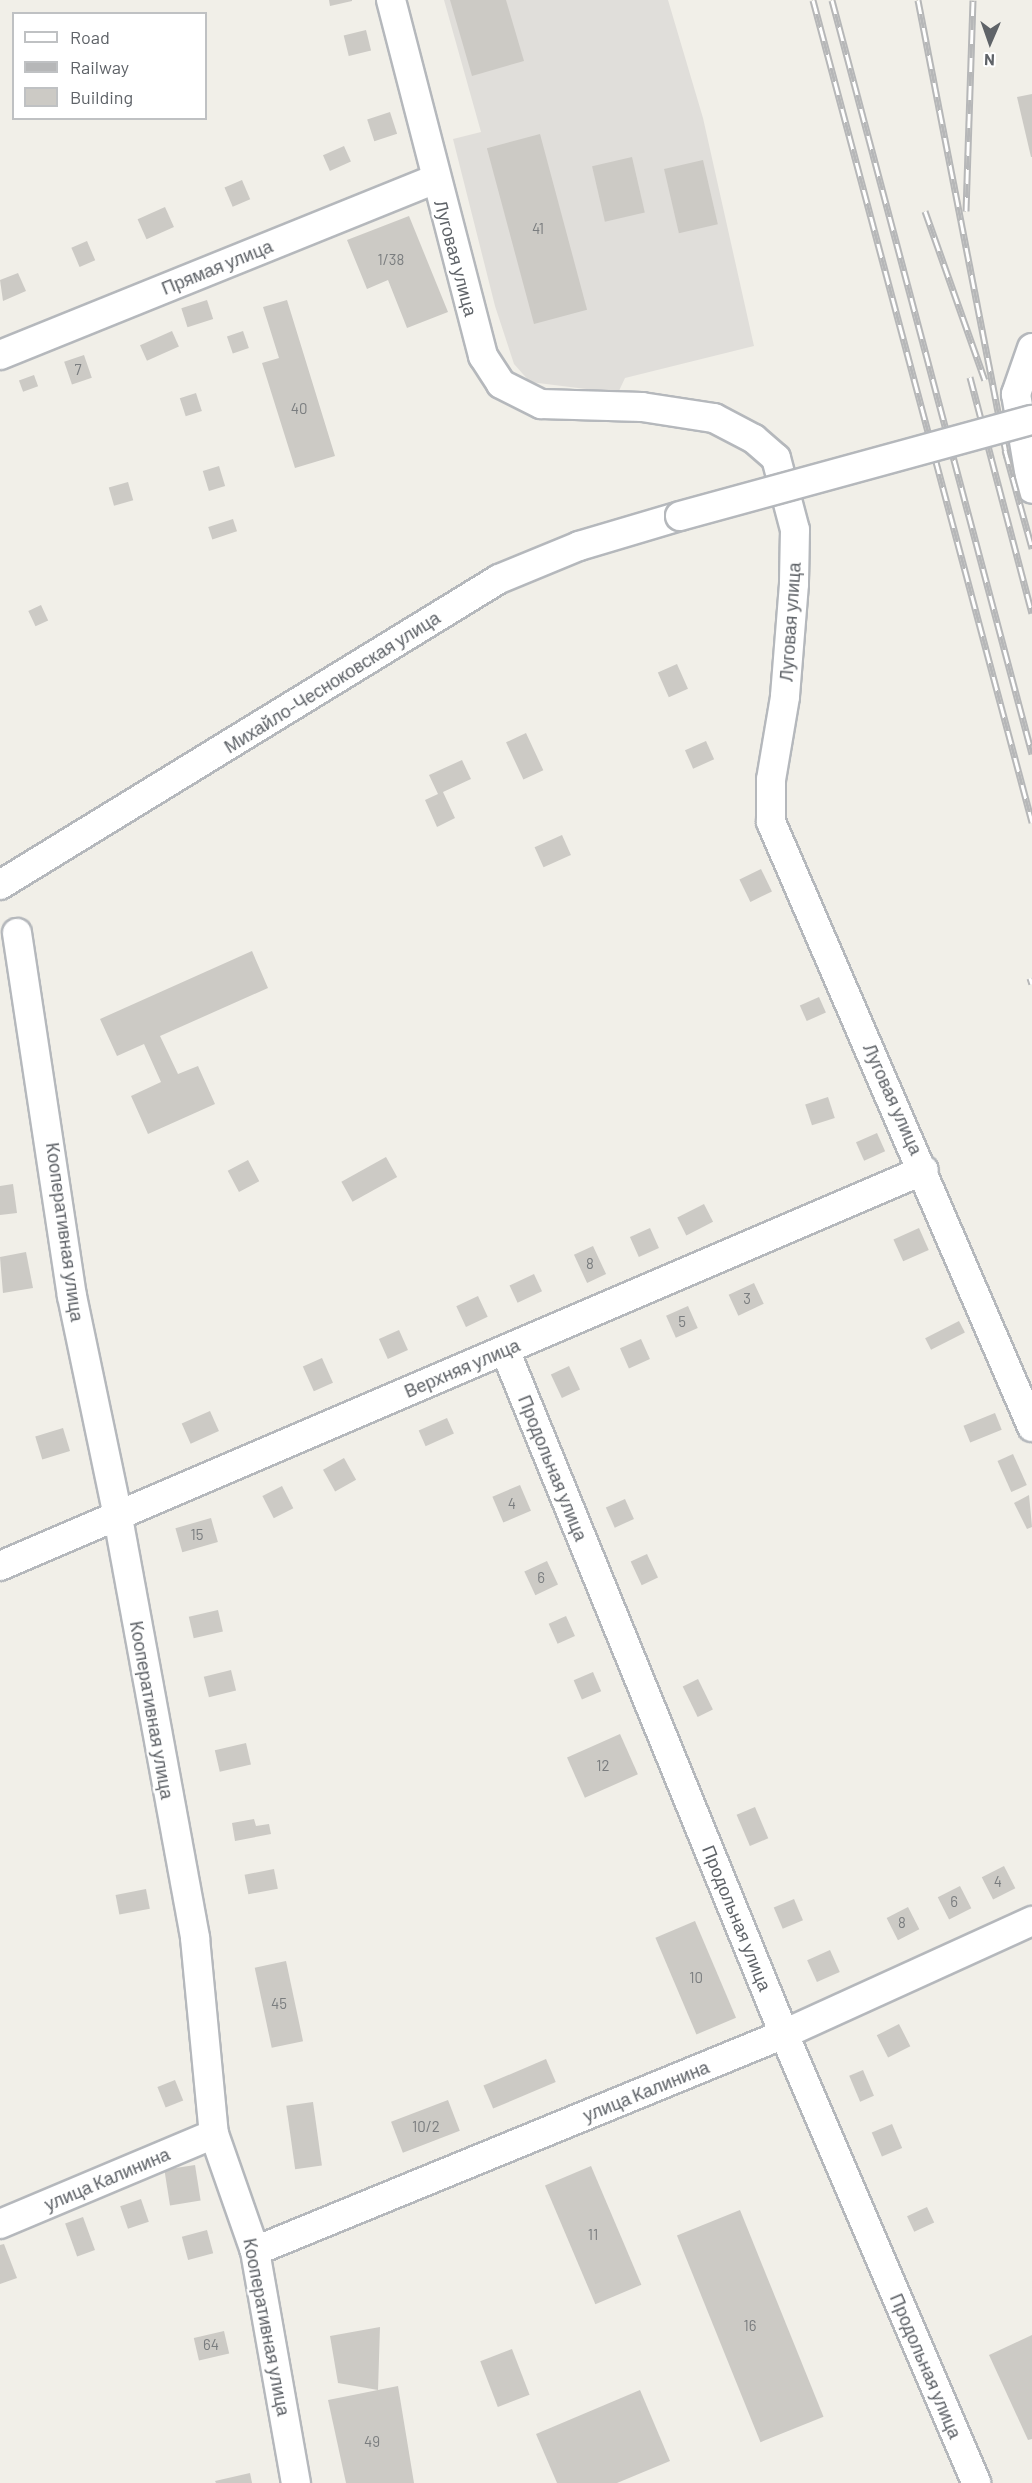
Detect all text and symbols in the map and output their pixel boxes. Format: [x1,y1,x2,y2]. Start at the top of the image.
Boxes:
legend [12,12,207,120]
north arrow [960,12,1020,72]
text: Road [70,26,110,48]
text: N [984,51,995,70]
text: Railway [70,56,129,78]
text: Building [70,86,133,108]
street label: Луговая улица [430,198,482,318]
house number: 41 [532,220,544,238]
street label: Прямая улица [158,235,276,299]
house number: 1/38 [378,251,404,269]
house number: 7 [74,361,82,379]
house number: 40 [291,400,307,418]
street label: Луговая улица [775,562,805,682]
street label: Михайло-Чесноковская улица [220,607,444,757]
street label: Луговая улица [859,1040,927,1158]
street label: Кооперативная улица [42,1141,88,1323]
house number: 8 [586,1255,594,1273]
house number: 3 [743,1290,751,1308]
house number: 5 [678,1313,686,1331]
street label: Верхняя улица [401,1334,523,1402]
street label: Продольная улица [514,1392,592,1544]
house number: 4 [508,1495,516,1513]
house number: 15 [191,1526,203,1544]
house number: 6 [537,1569,545,1587]
street label: Кооперативная улица [126,1619,178,1801]
house number: 12 [596,1757,610,1775]
street label: Продольная улица [698,1842,776,1994]
house number: 4 [994,1873,1002,1891]
house number: 6 [950,1893,958,1911]
house number: 8 [898,1914,906,1932]
house number: 10 [689,1969,703,1987]
house number: 45 [271,1995,287,2013]
street label: улица Калинина [580,2056,712,2126]
house number: 10/2 [412,2118,440,2136]
street label: улица Калинина [41,2143,173,2215]
house number: 11 [588,2226,598,2244]
street label: Кооперативная улица [239,2236,295,2418]
street label: Продольная улица [886,2290,966,2442]
house number: 16 [744,2317,756,2335]
house number: 64 [203,2336,219,2354]
house number: 49 [364,2433,380,2451]

